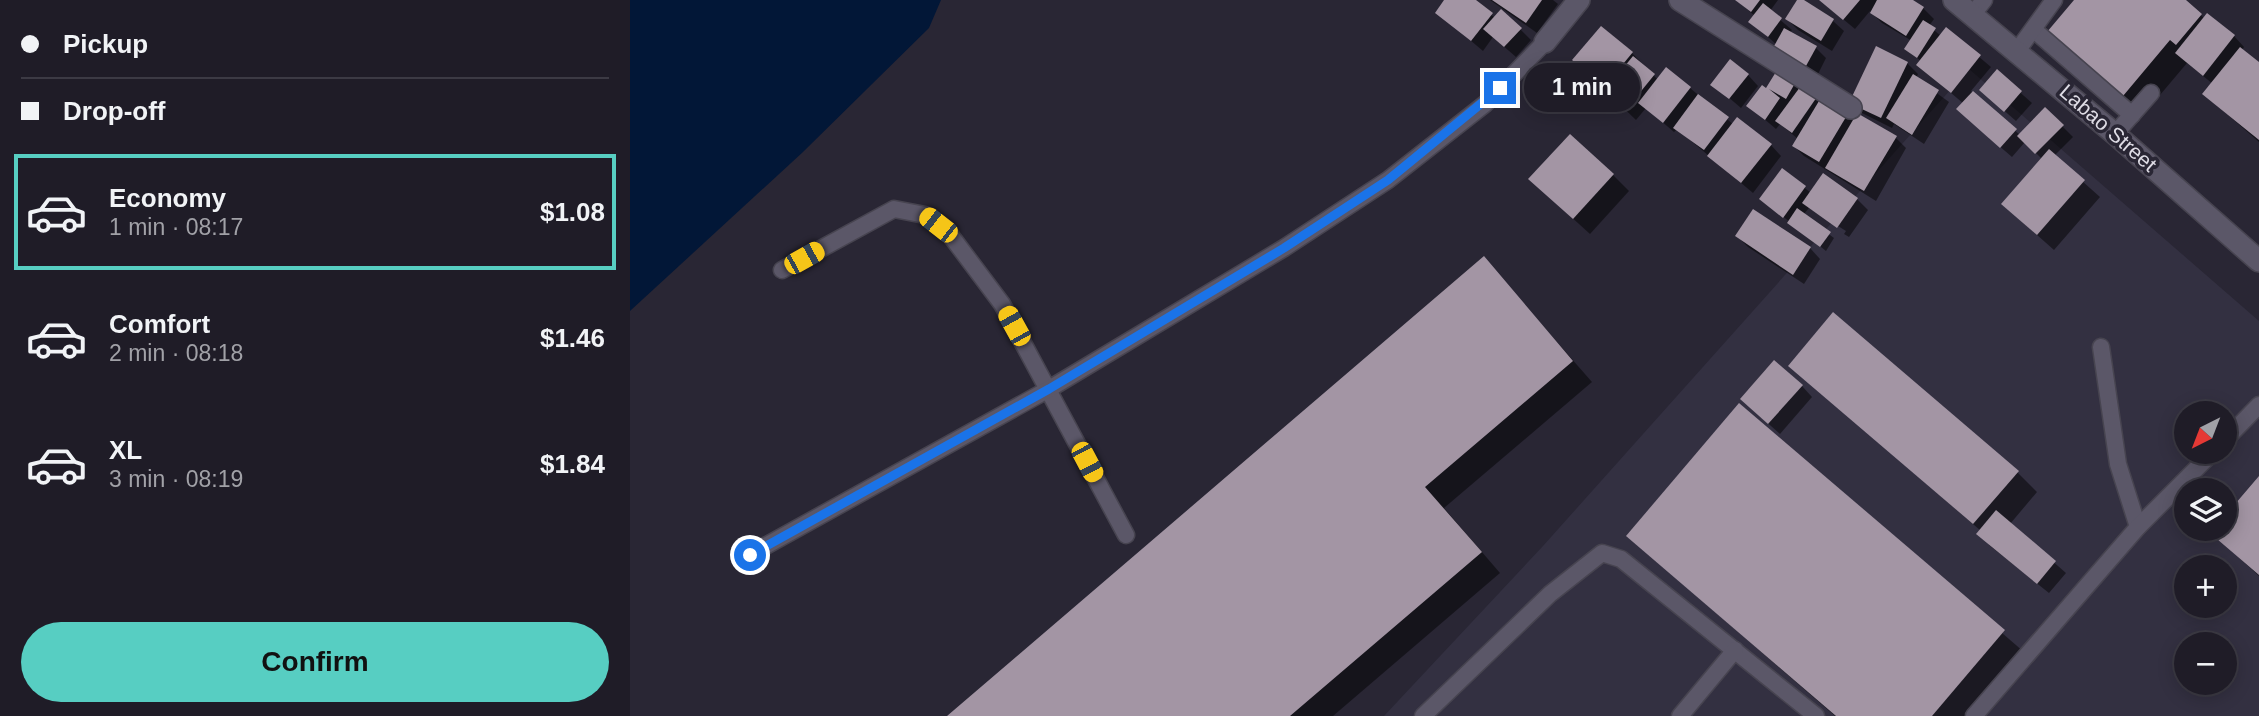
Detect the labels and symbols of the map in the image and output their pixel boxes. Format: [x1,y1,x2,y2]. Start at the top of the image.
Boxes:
callout: 1 min [1524,64,1640,112]
route end [1484,72,1516,104]
street label: Labao Street [2055,79,2161,176]
car [915,204,962,246]
car [781,239,828,277]
car [995,303,1034,349]
north arrow [2174,401,2236,464]
car [1068,439,1107,485]
route start [734,539,766,571]

